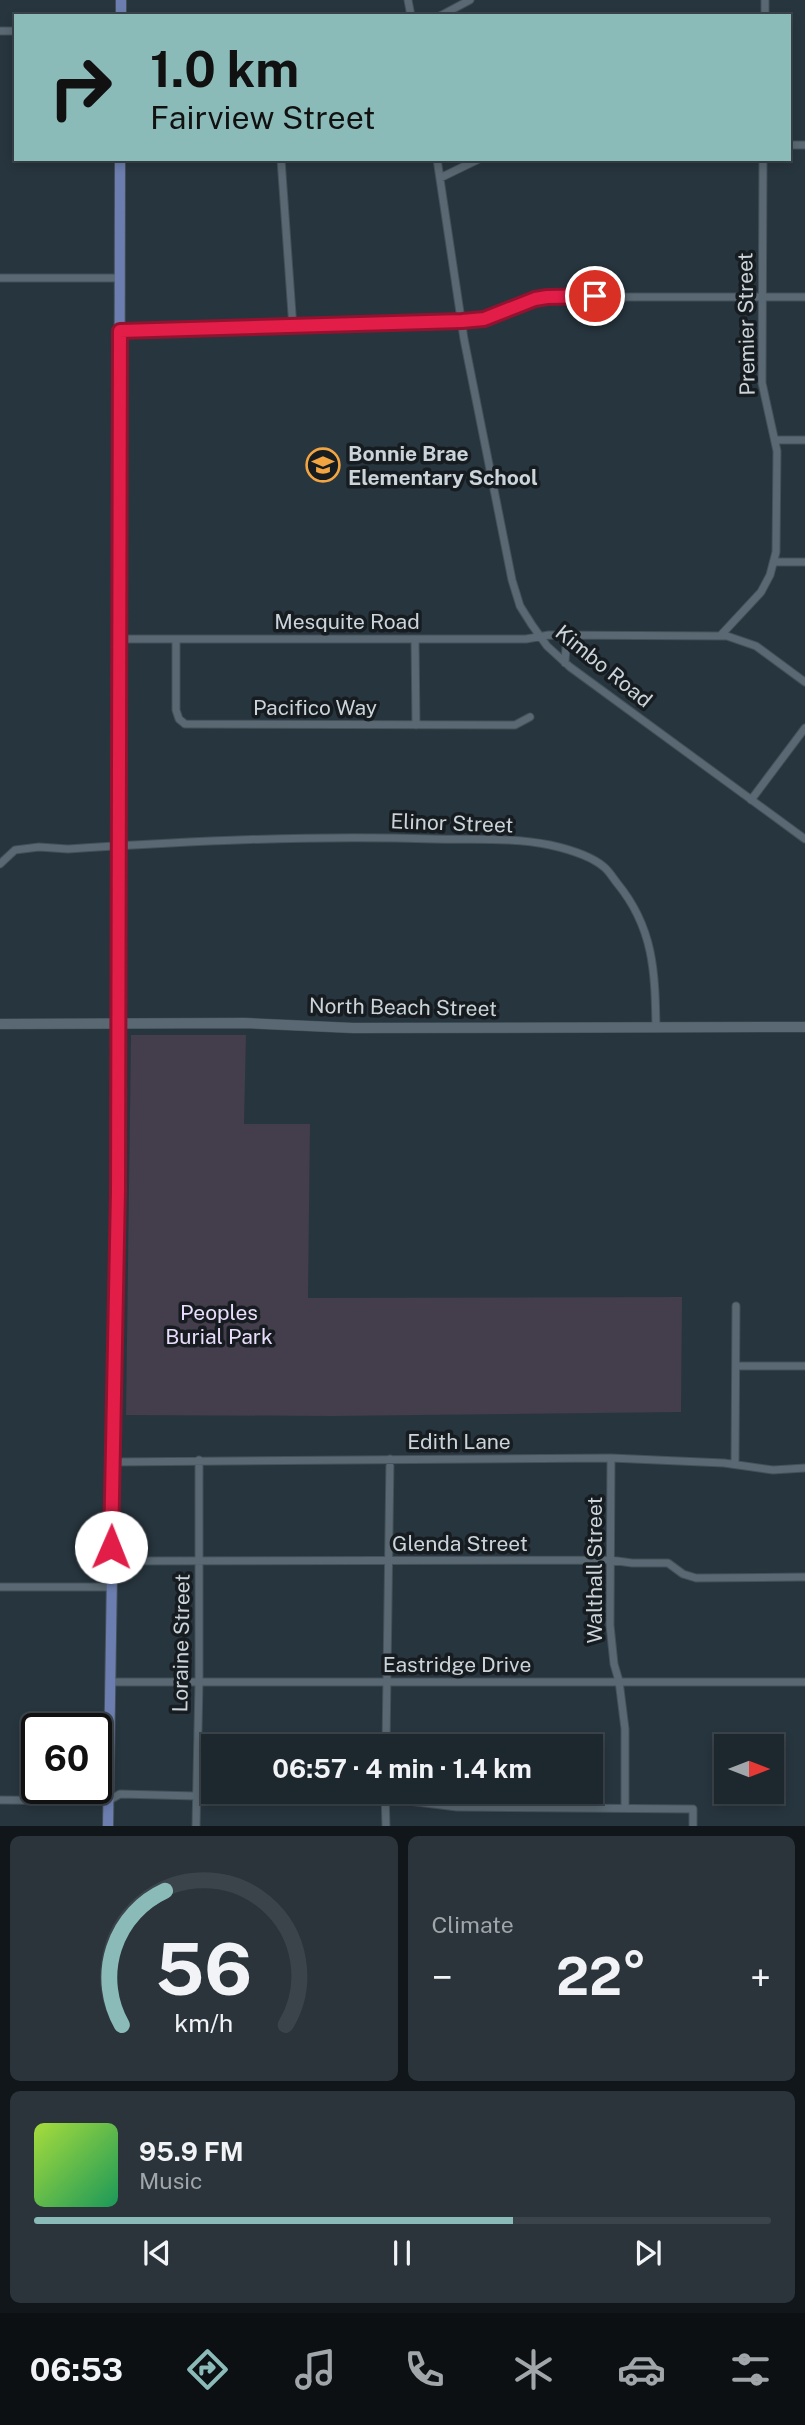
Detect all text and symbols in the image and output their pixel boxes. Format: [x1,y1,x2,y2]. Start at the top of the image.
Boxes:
text: 1.0 km [150,40,299,98]
icon: right [35,42,126,133]
text: Fairview Street [150,99,376,136]
street label: Premier Street [732,252,760,396]
pin [565,266,625,326]
icon: arrive [576,277,614,315]
place label: Bonnie Brae Elementary School [348,441,538,490]
school or university icon: Bonnie Brae Elementary School [304,446,342,484]
street label: Mesquite Road [274,609,420,634]
street label: Kimbo Road [551,619,657,713]
street label: Pacifico Way [253,695,377,720]
street label: Elinor Street [390,808,514,838]
street label: North Beach Street [309,993,497,1021]
park label: Peoples Burial Park [165,1300,273,1349]
street label: Edith Lane [407,1429,511,1454]
street label: Walthall Street [582,1497,607,1644]
position arrow [74,1510,148,1584]
street label: Glenda Street [392,1531,528,1556]
street label: Loraine Street [167,1573,195,1713]
street label: Eastridge Drive [383,1652,531,1677]
speed limit sign: 60 [21,1713,112,1804]
north arrow [714,1734,784,1804]
map controls [714,1734,784,1804]
text: 06:57 · 4 min · 1.4 km [272,1753,532,1784]
text: Climate [432,1911,514,1938]
text: 56 [155,1926,252,2011]
text: 22° [556,1946,647,2007]
text: − [432,1955,453,2000]
text: + [750,1955,771,2000]
text: km/h [174,2007,233,2037]
text: 95.9 FM [139,2136,244,2167]
text: Music [139,2167,203,2194]
icon: previous [138,2234,176,2272]
icon: pause [383,2234,421,2272]
icon: next [629,2234,667,2272]
icon: directions [183,2345,232,2394]
icon: music [291,2345,340,2394]
icon: phone [400,2345,449,2394]
icon: climate [509,2345,558,2394]
icon: car [617,2345,666,2394]
icon: filters [726,2345,775,2394]
text: 06:53 [30,2351,123,2388]

